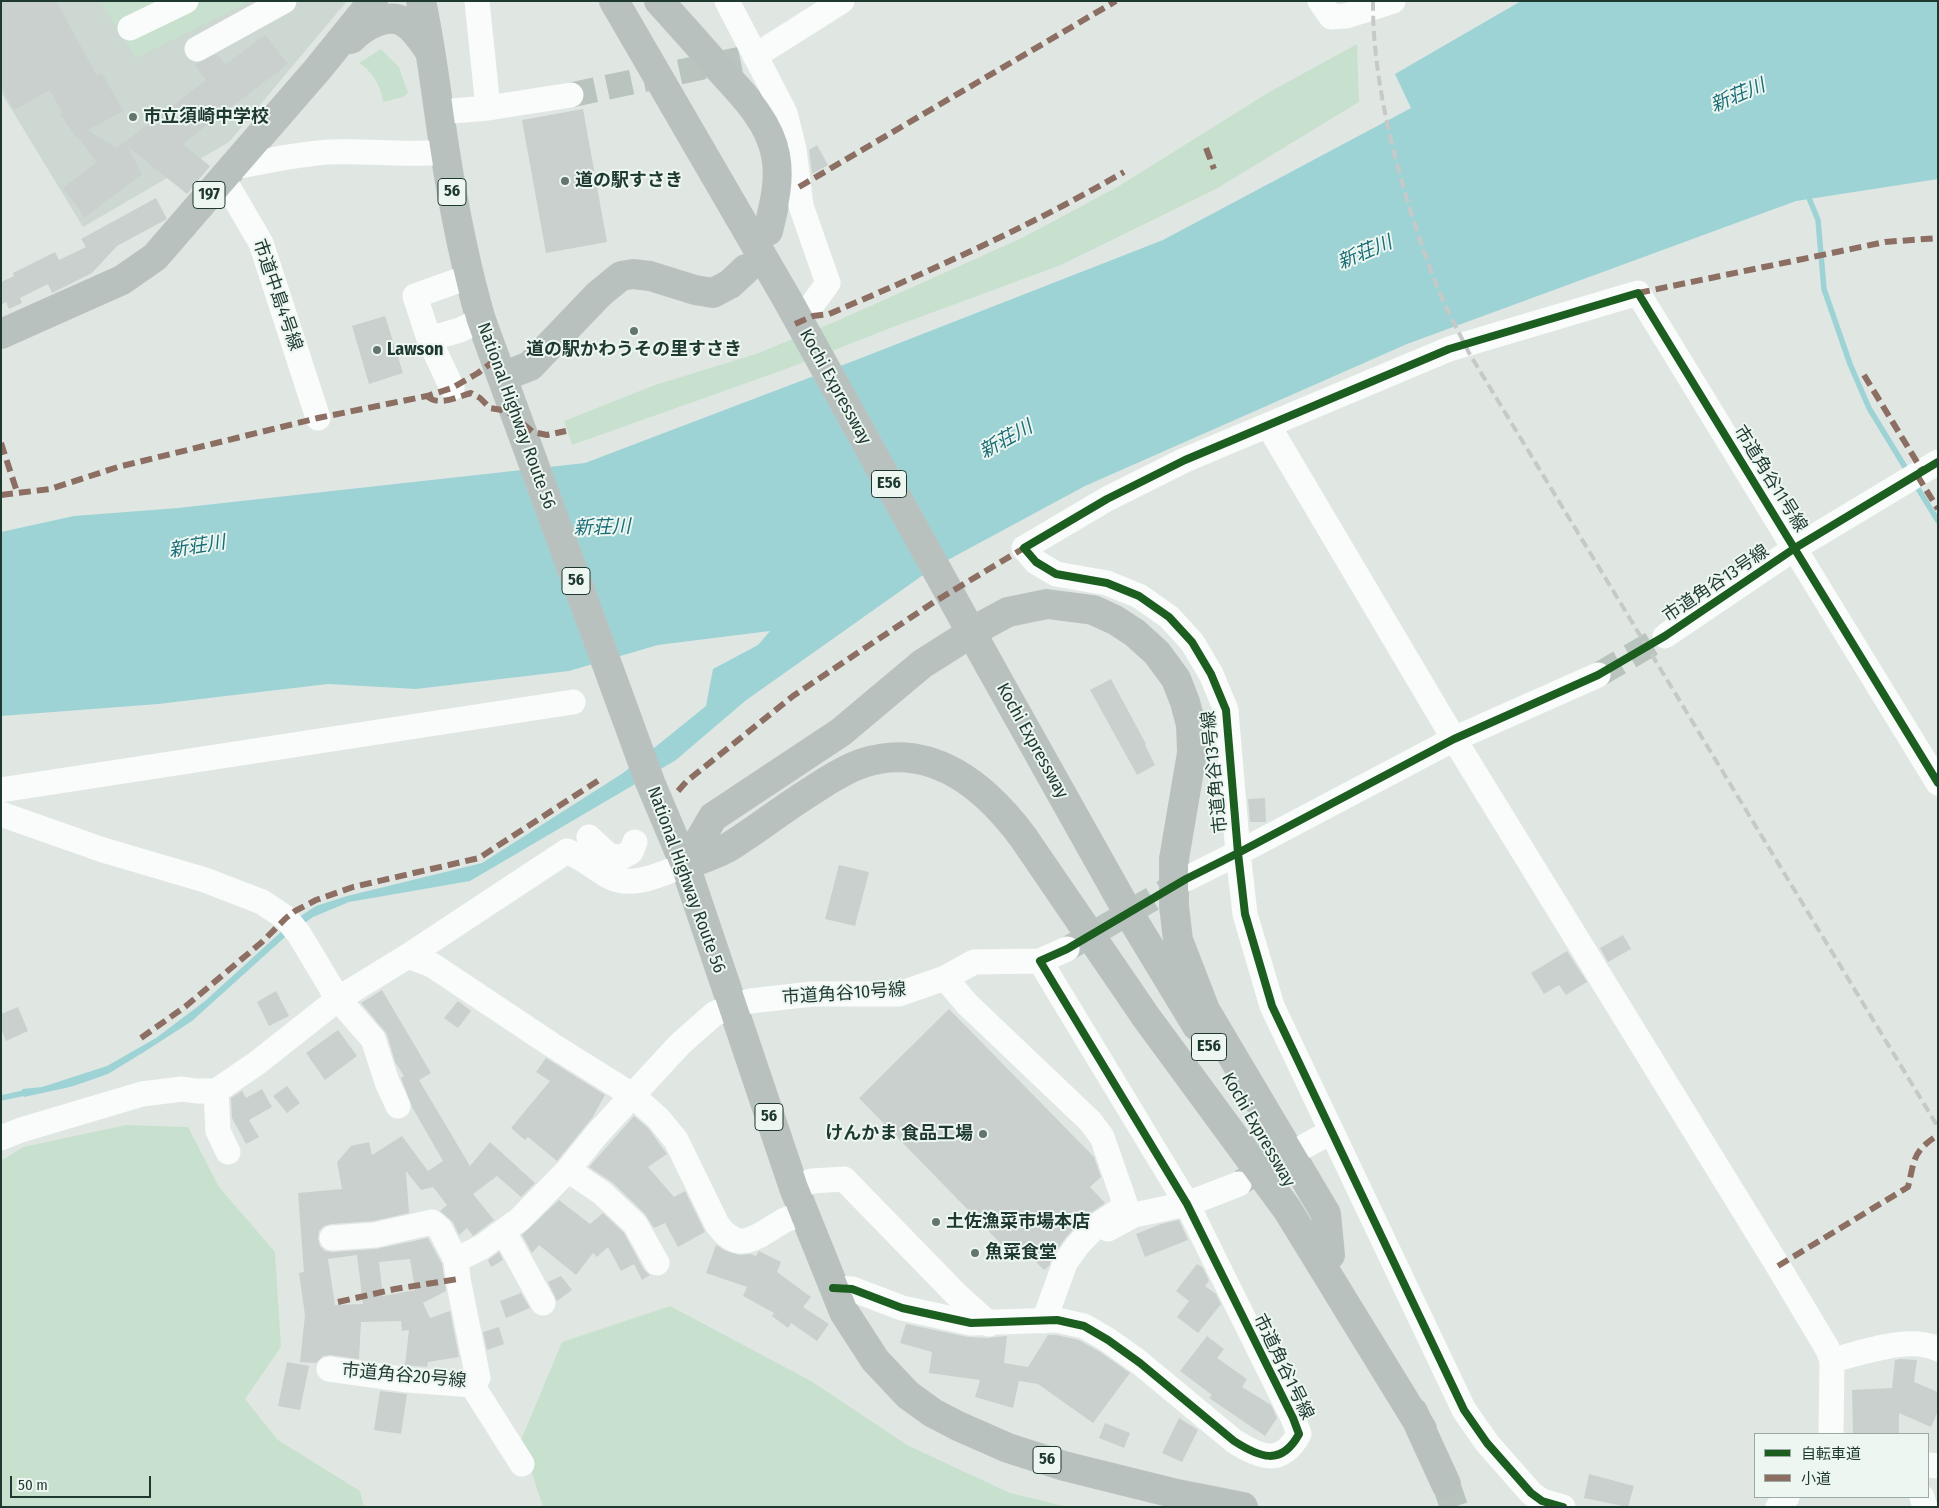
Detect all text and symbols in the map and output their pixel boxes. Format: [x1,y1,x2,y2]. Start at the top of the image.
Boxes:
water label: 新荘川 [1707,74,1769,118]
place label: 市立須崎中学校 [143,106,269,128]
marker: 市立須崎中学校 [127,111,139,123]
place label: 道の駅すさき [575,170,683,192]
marker: 道の駅すさき [559,175,571,187]
road number: 56 [438,178,466,206]
road number: 197 [193,182,225,208]
water label: 新荘川 [1334,231,1396,275]
street label: 市道中島4号線 [248,236,306,354]
street label: National Highway Route 56 [472,320,560,512]
marker: 道の駅かわうその里すさき [628,325,640,337]
street label: Kochi Expressway [794,326,876,448]
place label: Lawson [387,339,443,361]
place label: 道の駅かわうその里すさき [526,339,742,361]
marker: Lawson [371,344,383,356]
water label: 新荘川 [976,416,1036,464]
street label: 市道角谷11号線 [1729,422,1811,536]
road number: E56 [872,470,906,498]
water label: 新荘川 [573,516,631,540]
water label: 新荘川 [167,531,227,563]
street label: 市道角谷13号線 [1659,541,1773,627]
road number: 56 [562,568,590,594]
street label: Kochi Expressway [991,680,1073,802]
street label: 市道角谷13号線 [1198,710,1232,834]
street label: National Highway Route 56 [642,784,730,976]
street label: 市道角谷10号線 [781,979,907,1009]
road number: E56 [1192,1034,1226,1060]
street label: Kochi Expressway [1217,1069,1299,1191]
road number: 56 [755,1104,783,1130]
place label: けんかま 食品工場 [825,1123,973,1145]
marker: けんかま 食品工場 [977,1128,989,1140]
place label: 土佐漁菜市場本店 [946,1211,1090,1233]
marker: 土佐漁菜市場本店 [930,1216,942,1228]
place label: 魚菜食堂 [985,1242,1057,1264]
marker: 魚菜食堂 [969,1247,981,1259]
street label: 市道角谷1号線 [1248,1311,1318,1423]
street label: 市道角谷20号線 [341,1360,467,1392]
legend [1754,1433,1929,1498]
text: 自転車道 [1801,1445,1861,1463]
road number: 56 [1033,1446,1061,1474]
scale bar [12,1466,154,1498]
text: 小道 [1801,1470,1831,1488]
text: 50 m [18,1476,48,1494]

